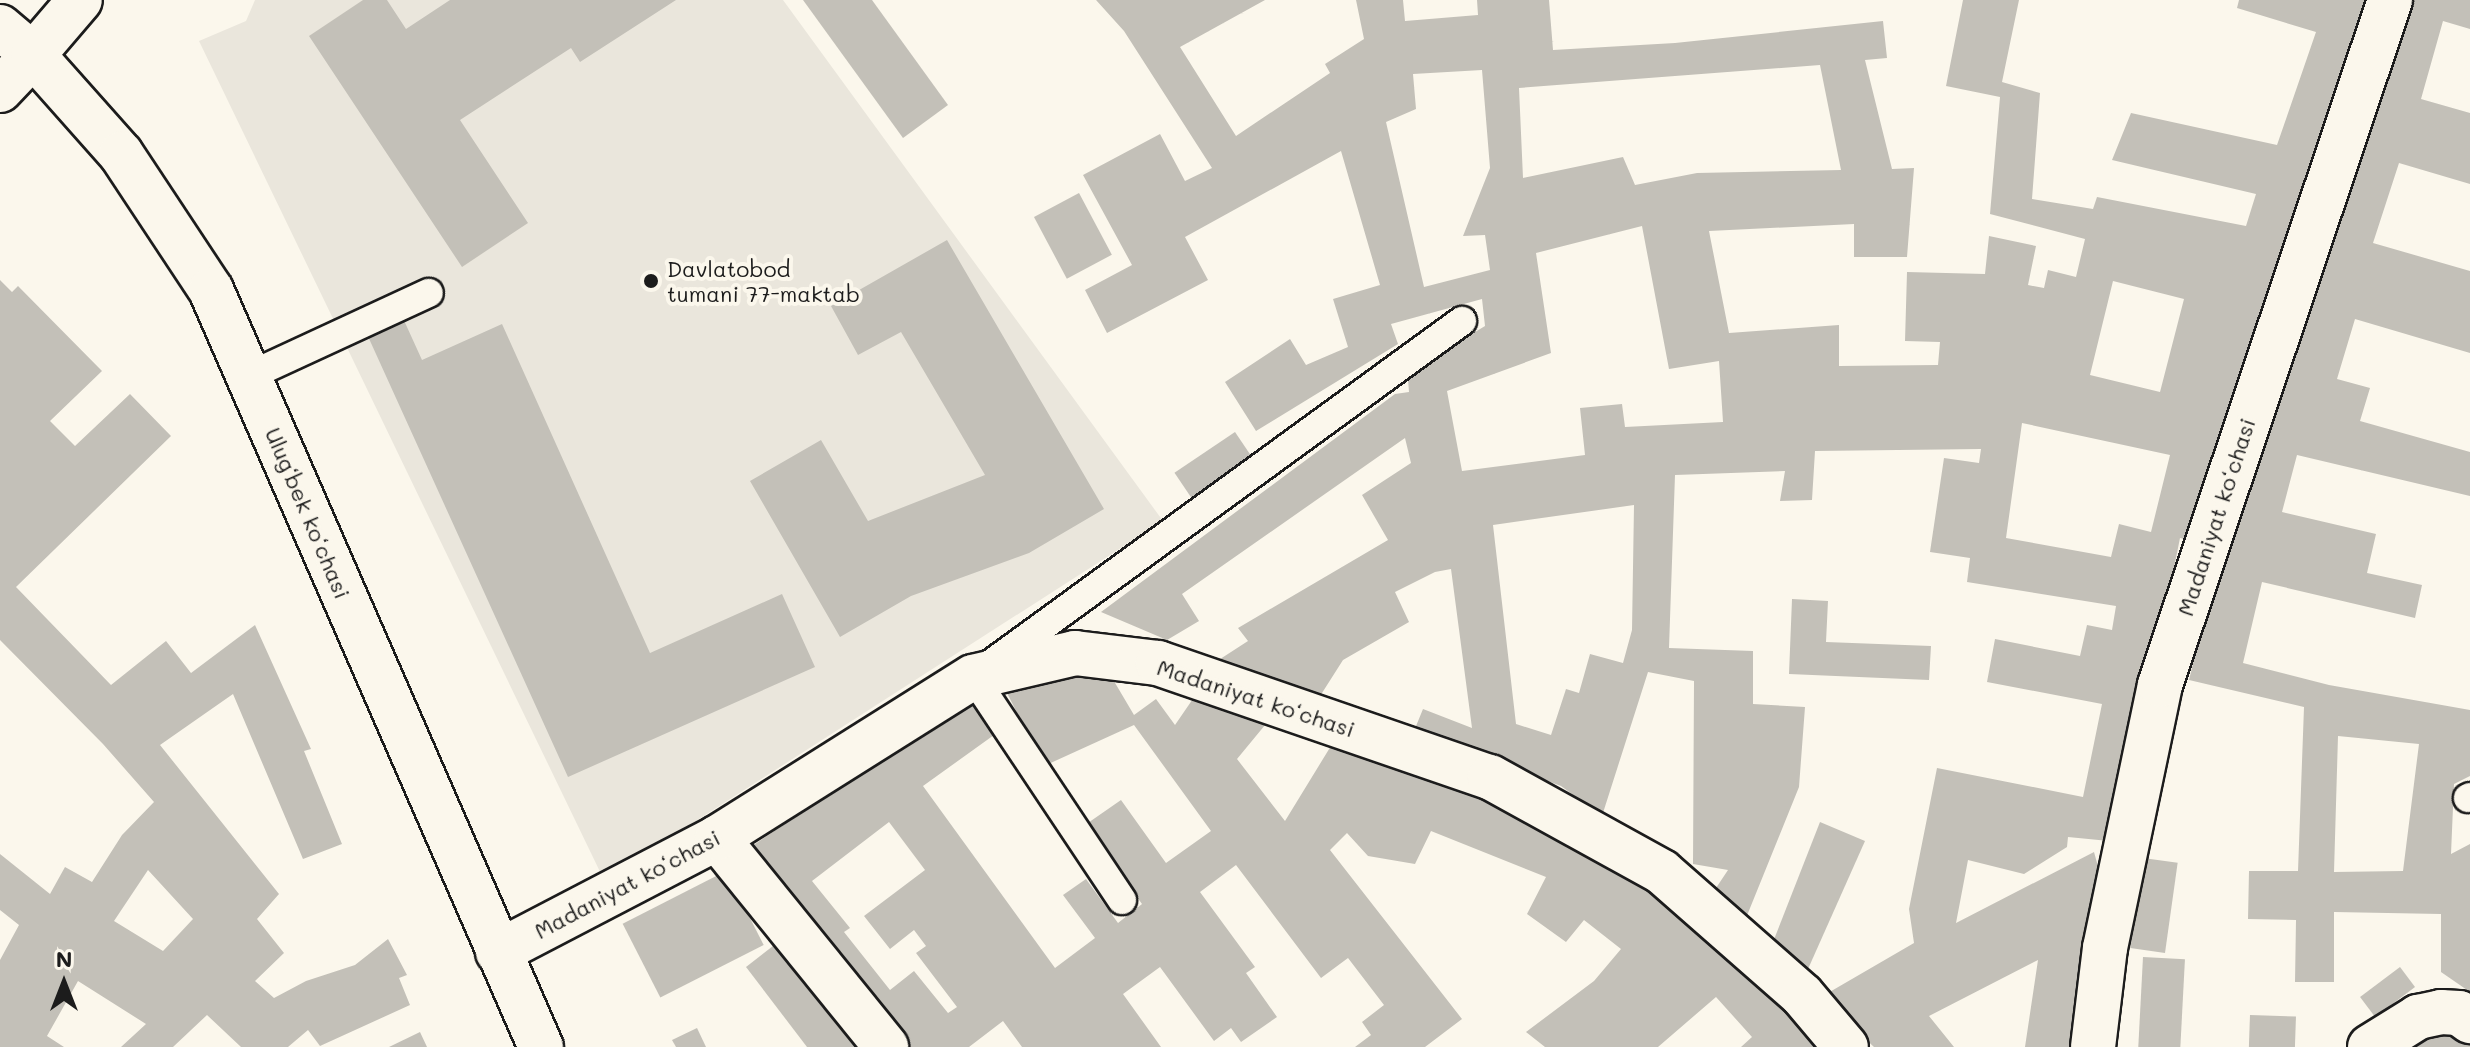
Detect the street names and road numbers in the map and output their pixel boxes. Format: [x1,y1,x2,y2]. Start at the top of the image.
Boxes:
street label: Madaniyat koʻchasi [2172,415,2260,619]
street label: Ulugʻbek koʻchasi [260,424,356,602]
street label: Madaniyat koʻchasi [1154,654,1358,742]
street label: Madaniyat koʻchasi [530,824,724,944]

